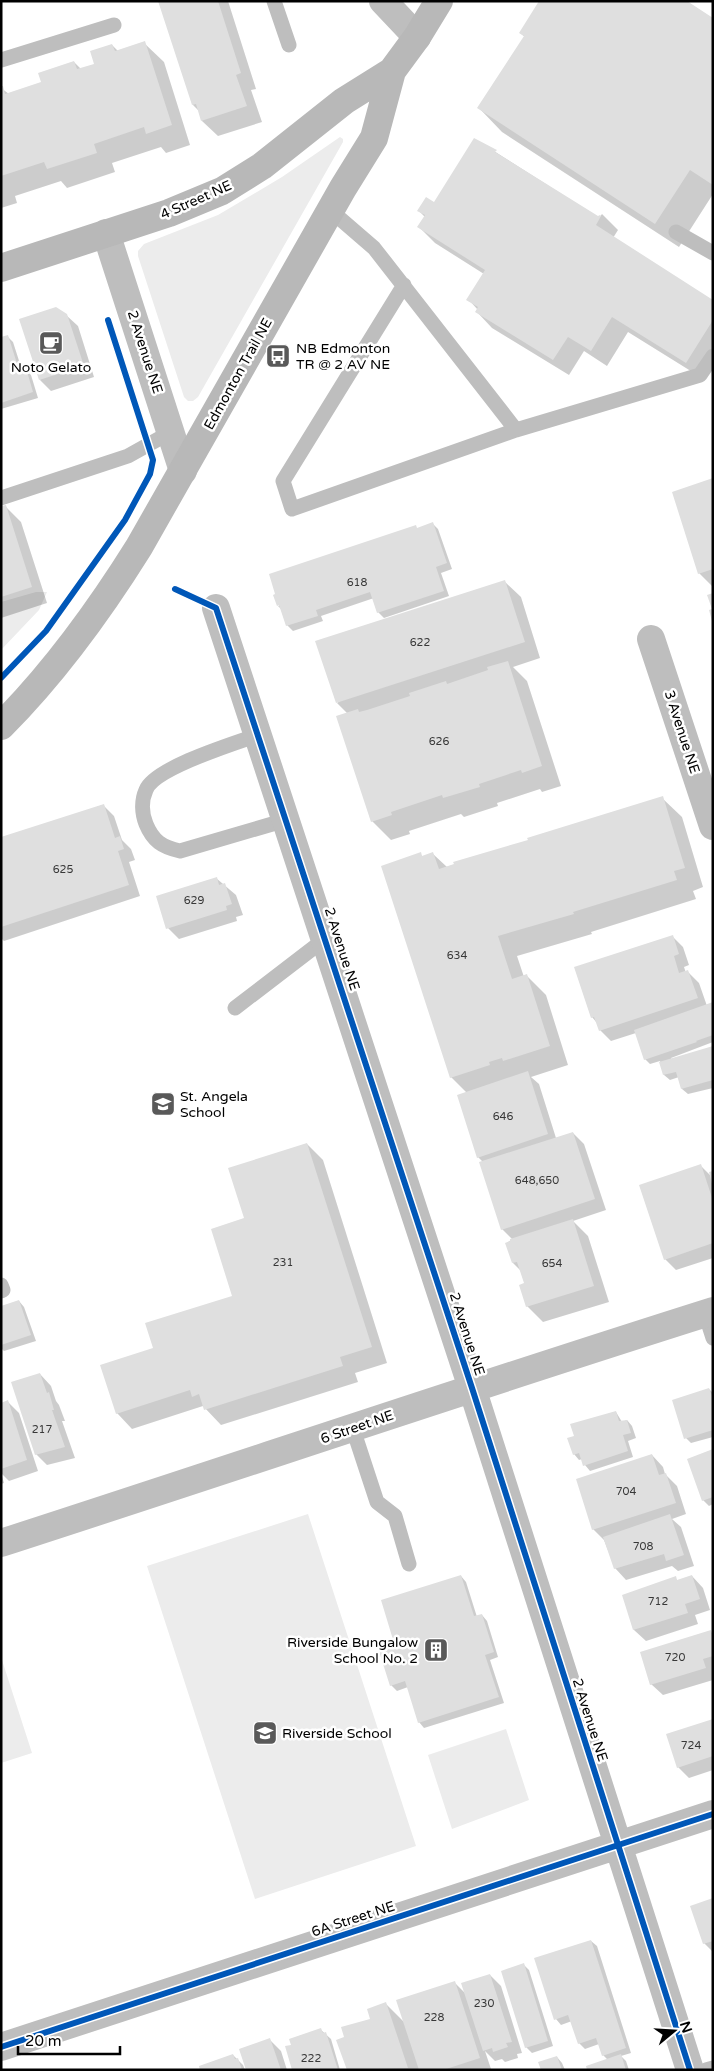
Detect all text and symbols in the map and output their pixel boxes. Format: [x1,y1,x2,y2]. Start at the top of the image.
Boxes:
street label: 4 Street NE [158,177,234,223]
street label: 2 Avenue NE [124,308,166,396]
street label: Edmonton Trail NE [200,315,276,433]
cafe icon: Noto Gelato [38,330,64,356]
place label: NB Edmonton TR @ 2 AV NE [296,340,390,373]
bus stop icon: NB Edmonton TR @ 2 AV NE [265,343,291,369]
place label: Noto Gelato [11,359,91,376]
house number: 618 [347,576,367,589]
house number: 622 [410,636,430,649]
street label: 3 Avenue NE [661,688,703,776]
house number: 626 [429,735,449,748]
house number: 625 [53,863,73,876]
house number: 629 [184,894,204,907]
street label: 2 Avenue NE [321,905,363,993]
house number: 634 [447,949,467,962]
place label: St. Angela School [180,1088,248,1121]
school or university icon: St. Angela School [150,1091,176,1117]
house number: 646 [493,1110,513,1123]
house number: 648,650 [515,1174,559,1187]
house number: 231 [273,1256,293,1269]
house number: 654 [542,1257,562,1270]
street label: 2 Avenue NE [446,1290,488,1378]
street label: 6 Street NE [318,1407,396,1447]
house number: 217 [32,1423,52,1436]
house number: 704 [616,1485,636,1498]
house number: 708 [633,1540,653,1553]
house number: 712 [648,1595,668,1608]
place label: Riverside Bungalow School No. 2 [287,1634,418,1667]
building icon: Riverside Bungalow School No. 2 [423,1637,449,1663]
house number: 720 [665,1651,685,1664]
street label: 2 Avenue NE [569,1676,611,1764]
school or university icon: Riverside School [252,1720,278,1746]
place label: Riverside School [282,1725,392,1742]
house number: 724 [681,1739,701,1752]
street label: 6A Street NE [309,1897,397,1940]
house number: 230 [474,1997,494,2010]
north arrow [649,2006,699,2056]
house number: 228 [424,2011,444,2024]
text: N [676,2019,696,2035]
scale bar [18,2024,120,2056]
text: 20 m [25,2032,62,2050]
house number: 222 [301,2052,321,2065]

